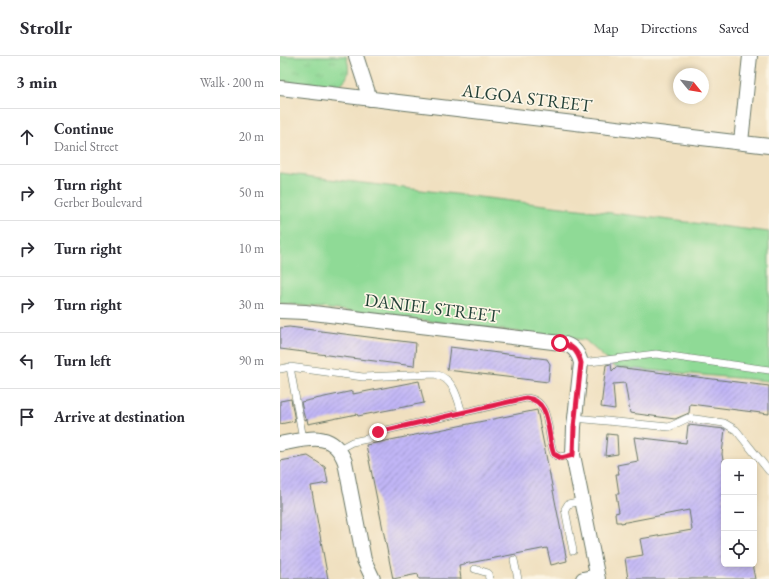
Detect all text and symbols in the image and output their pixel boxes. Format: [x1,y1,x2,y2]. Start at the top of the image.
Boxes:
text: Strollr [20,15,72,40]
text: Map [593,19,619,37]
text: Directions [641,19,697,37]
text: Saved [719,19,749,37]
north arrow [673,68,709,104]
text: 3 min [16,71,57,93]
text: Walk · 200 m [200,74,264,91]
street label: ALGOA STREET [460,78,594,117]
text: Continue [54,119,114,138]
icon: ahead [16,126,38,148]
text: 20 m [239,128,264,145]
text: Daniel Street [54,138,118,155]
text: Turn right [54,175,122,194]
icon: right [16,182,38,204]
text: 50 m [239,184,264,201]
text: Gerber Boulevard [54,194,142,211]
icon: right [16,238,38,260]
text: Turn right [54,239,122,258]
text: 10 m [239,240,264,257]
street label: DANIEL STREET [363,288,502,327]
icon: right [16,294,38,316]
text: Turn right [54,295,122,314]
text: 30 m [239,296,264,313]
route start [551,334,569,352]
icon: left [16,350,38,372]
text: Turn left [54,351,111,370]
text: 90 m [239,352,264,369]
icon: arrive [16,406,38,428]
text: Arrive at destination [54,407,185,426]
route end [369,423,387,441]
map controls [721,459,757,567]
button: + [721,459,757,495]
button: − [721,495,757,531]
button: locate [721,531,757,567]

